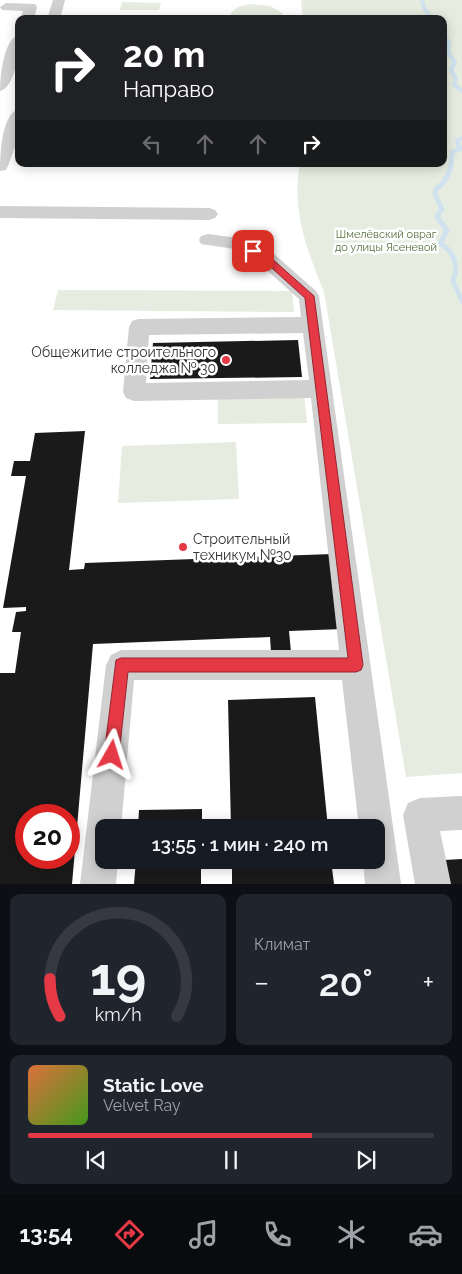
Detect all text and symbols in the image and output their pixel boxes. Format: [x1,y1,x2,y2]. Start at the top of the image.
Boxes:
text: 20 m [123,34,205,75]
icon: right [40,35,105,100]
text: Направо [123,76,214,102]
icon: left [138,130,166,158]
icon: ahead [191,130,219,158]
icon: ahead [244,130,272,158]
icon: right [297,130,325,158]
park label: Шмелёвский овраг до улицы Ясеневой [335,228,437,254]
pin [232,230,274,272]
icon: arrive [239,237,267,265]
place label: Общежитие строительного колледжа № 30 [31,344,216,376]
marker: Общежитие строительного колледжа № 30 [220,354,232,366]
place label: Строительный техникум №30 [193,531,292,563]
marker: Строительный техникум №30 [177,541,189,553]
position arrow [85,728,137,780]
speed limit sign: 20 [15,804,80,869]
text: 13:55 · 1 мин · 240 m [152,833,328,855]
text: Климат [254,935,310,954]
text: 19 [90,946,146,1007]
text: 20° [319,960,373,1005]
text: − [254,966,269,999]
text: + [422,966,434,999]
text: km/h [94,1004,142,1025]
text: Static Love [103,1074,204,1096]
text: Velvet Ray [103,1096,181,1115]
icon: previous [82,1146,110,1174]
icon: pause [217,1146,245,1174]
icon: next [352,1146,380,1174]
icon: directions [112,1217,147,1252]
icon: music [186,1217,221,1252]
icon: phone [260,1217,295,1252]
icon: climate [334,1217,369,1252]
icon: car [408,1217,443,1252]
text: 13:54 [19,1221,73,1247]

